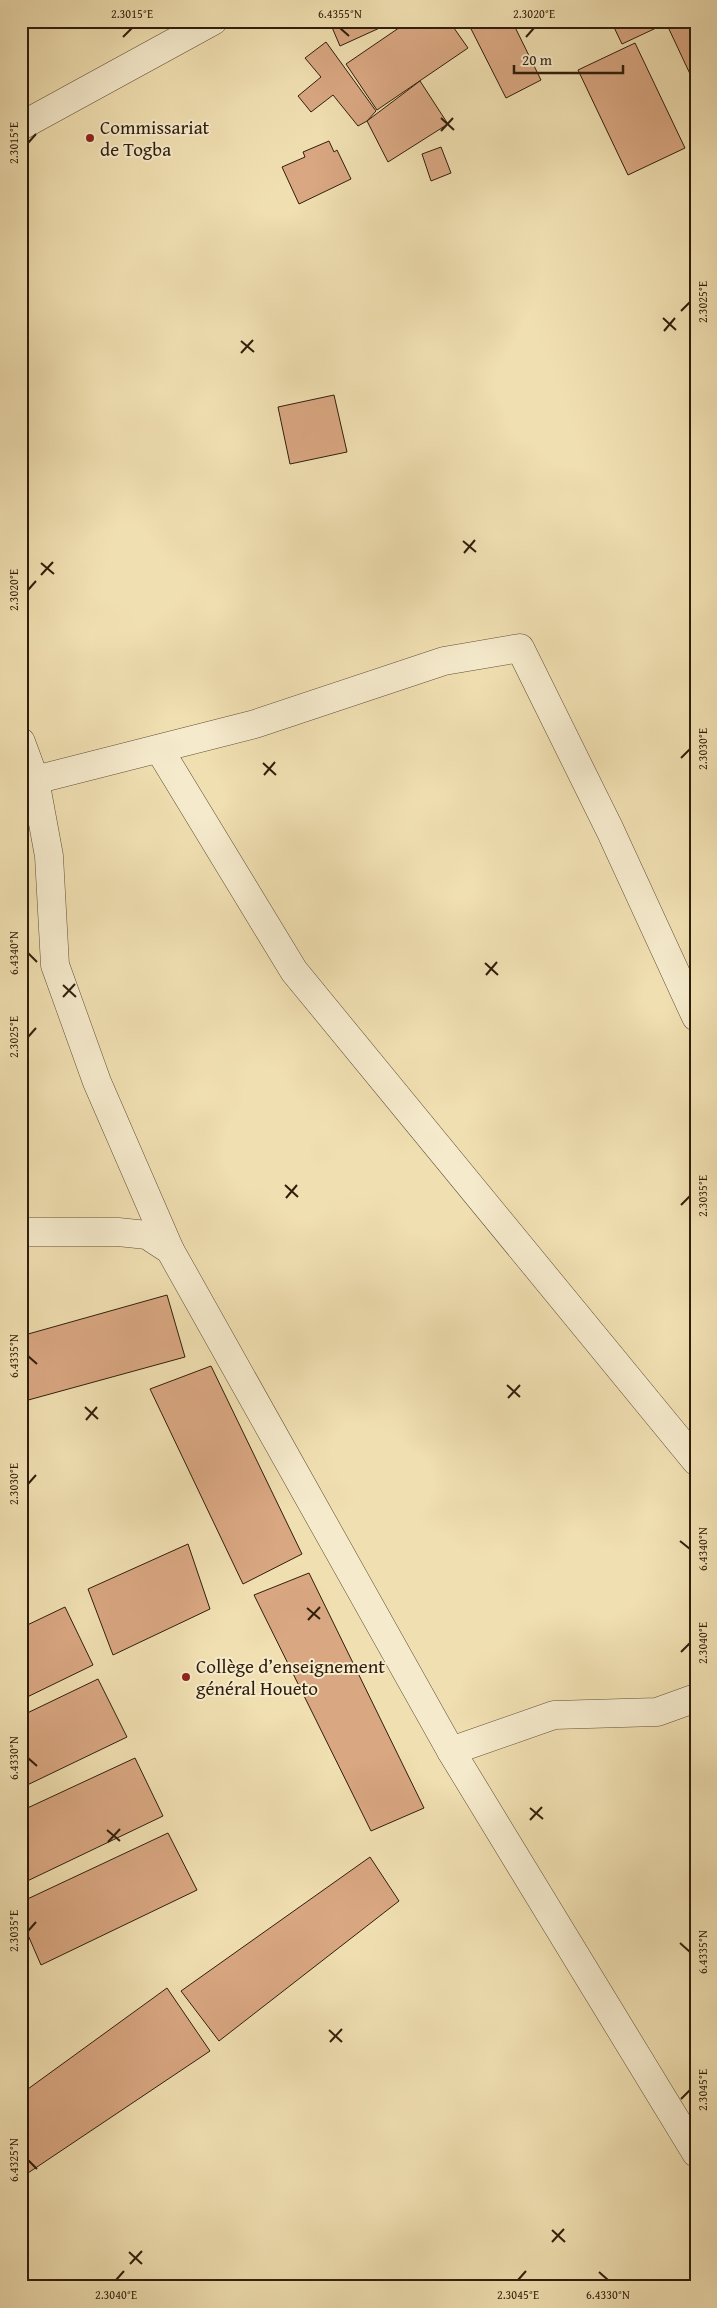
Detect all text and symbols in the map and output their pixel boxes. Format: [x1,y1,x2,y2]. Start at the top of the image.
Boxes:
text: 2.3015°E [111,5,153,22]
text: 6.4355°N [318,5,362,22]
text: 2.3020°E [513,5,555,22]
scale bar [514,42,623,74]
text: 20 m [522,49,553,70]
place label: Commissariat de Togba [100,113,210,163]
text: 2.3015°E [5,122,22,164]
marker: Commissariat de Togba [84,132,96,144]
text: 2.3025°E [694,281,711,323]
text: 2.3020°E [5,569,22,611]
text: 2.3030°E [694,728,711,770]
text: 6.4340°N [5,931,22,975]
text: 2.3025°E [5,1016,22,1058]
text: 2.3035°E [694,1175,711,1217]
text: 6.4335°N [5,1334,22,1378]
text: 2.3030°E [5,1463,22,1505]
text: 6.4340°N [694,1527,711,1571]
text: 2.3040°E [694,1622,711,1664]
place label: Collège d’enseignement général Houeto [196,1652,385,1702]
marker: Collège d’enseignement général Houeto [180,1671,192,1683]
text: 6.4330°N [5,1736,22,1780]
text: 2.3035°E [5,1910,22,1952]
text: 6.4335°N [694,1930,711,1974]
text: 2.3045°E [694,2069,711,2111]
text: 6.4325°N [5,2138,22,2182]
text: 2.3040°E [95,2286,137,2303]
text: 2.3045°E [497,2286,539,2303]
text: 6.4330°N [586,2286,630,2303]

